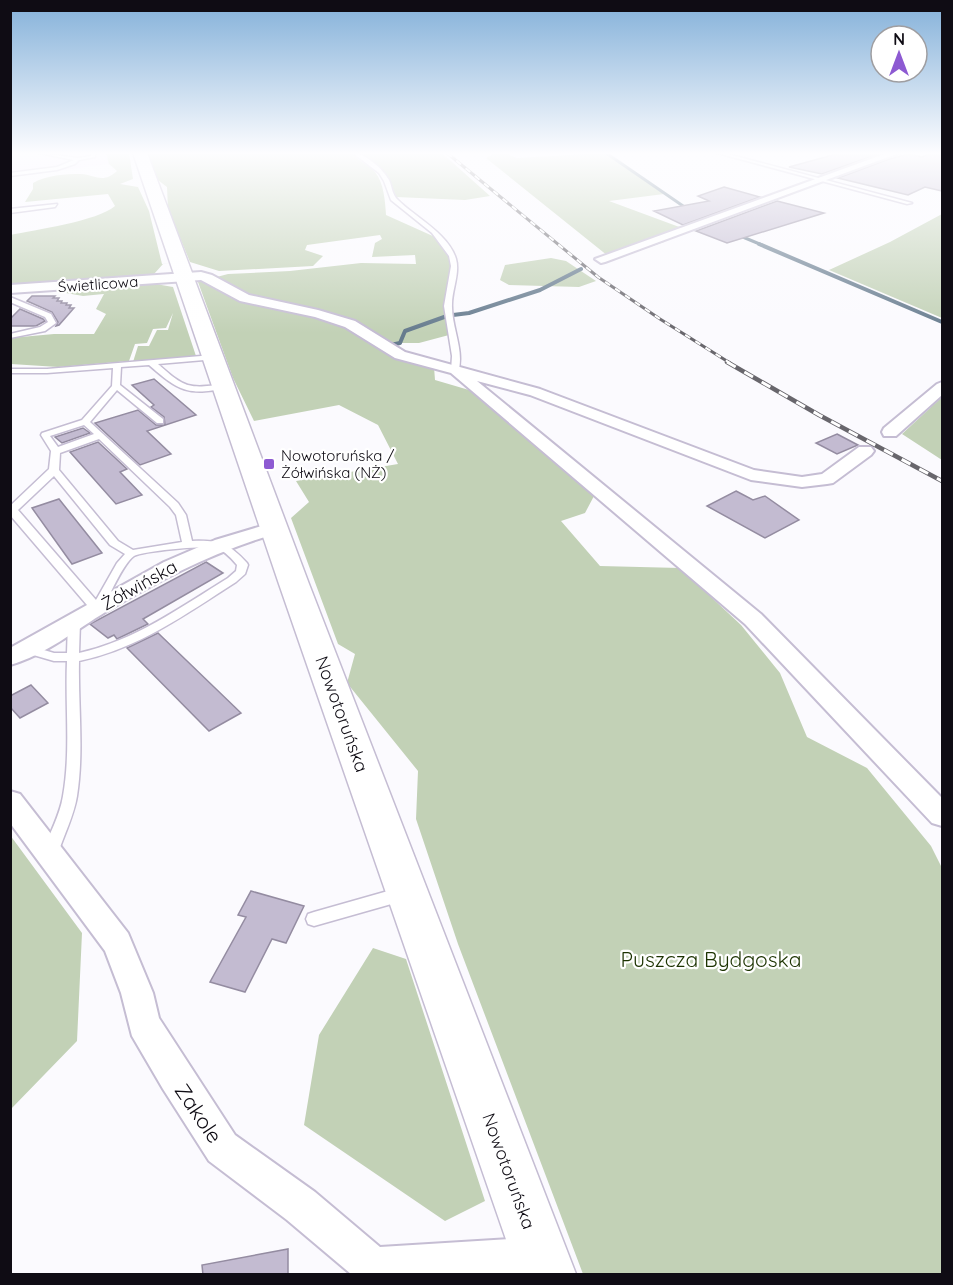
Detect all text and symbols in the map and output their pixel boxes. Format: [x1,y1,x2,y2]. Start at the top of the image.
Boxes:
north arrow [869,24,929,84]
text: N [893,29,905,49]
street label: Świetlicowa [57,272,139,296]
place label: Nowotoruńska / Żółwińska (NŻ) [281,446,395,482]
marker: Nowotoruńska / Żółwińska (NŻ) [262,457,276,471]
street label: Żółwińska [97,555,181,615]
street label: Nowotoruńska [310,653,374,775]
park label: Puszcza Bydgoska [621,946,801,972]
street label: Zakole [170,1078,228,1148]
street label: Nowotoruńska [477,1110,541,1232]

